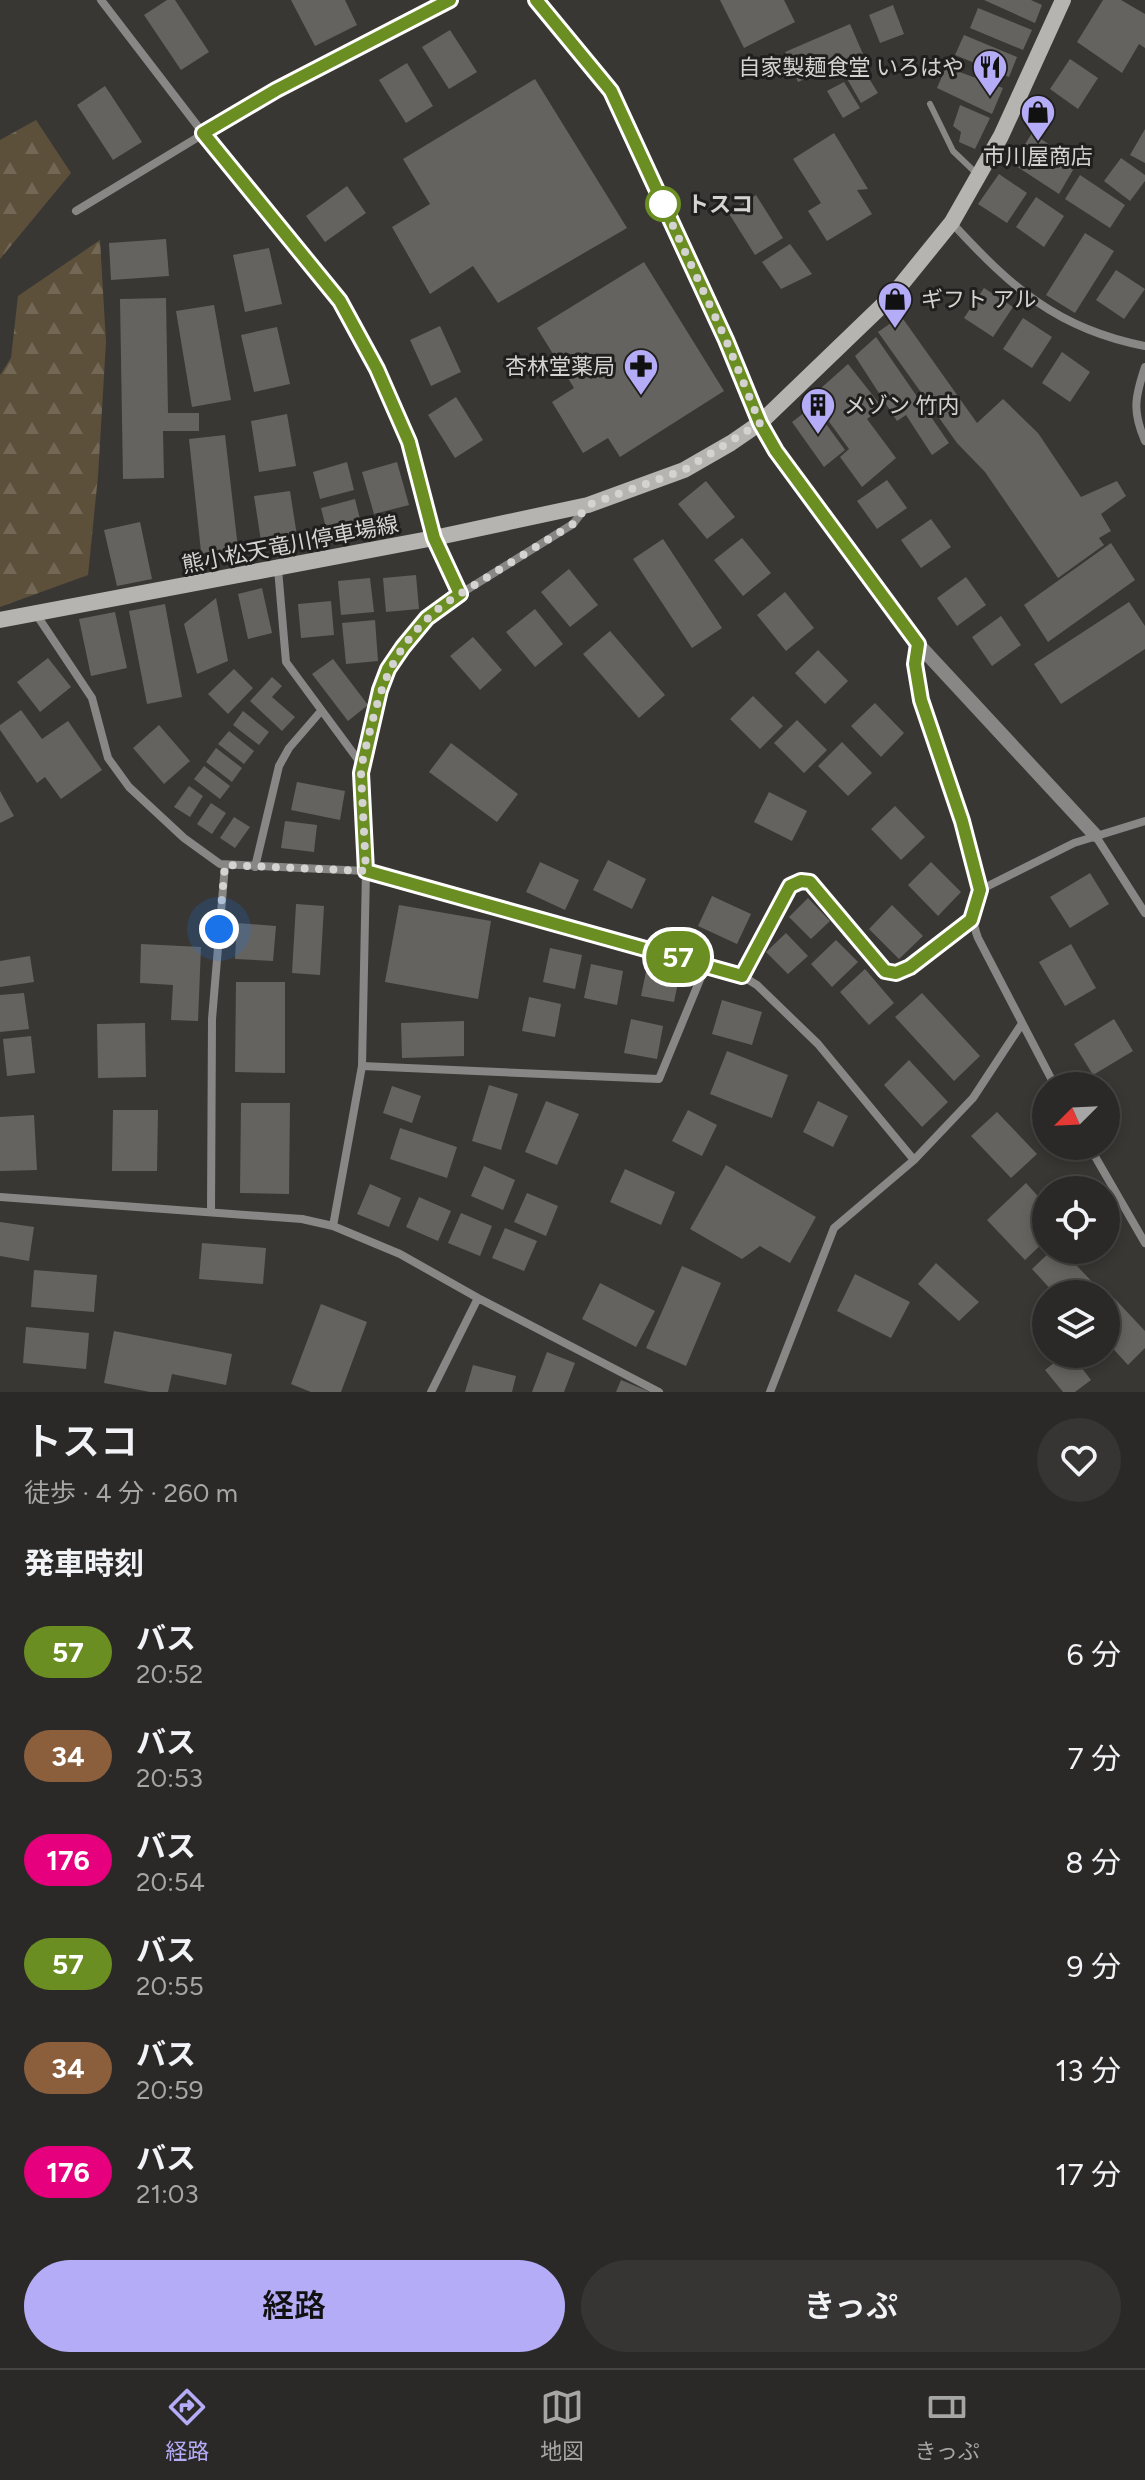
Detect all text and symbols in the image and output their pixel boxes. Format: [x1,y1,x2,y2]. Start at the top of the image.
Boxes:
restaurant icon: 自家製麺食堂 いろはや [971,48,1009,98]
place label: 自家製麺食堂 いろはや [739,54,964,81]
shop icon: 市川屋商店 [1019,93,1057,143]
place label: 市川屋商店 [983,143,1093,170]
marker: トスコ [646,187,680,221]
place label: トスコ [687,191,753,218]
shop icon: ギフト アル [876,280,914,330]
place label: ギフト アル [921,286,1036,313]
pharmacy icon: 杏林堂薬局 [622,347,660,397]
place label: 杏林堂薬局 [505,353,615,380]
building icon: メゾン 竹内 [799,386,837,436]
place label: メゾン 竹内 [844,392,959,419]
street label: 熊小松天竜川停車場線 [180,510,401,579]
your location [199,909,239,949]
line badge: 57 [642,931,714,983]
text: 57 [662,940,694,974]
north arrow [1032,1072,1120,1160]
map controls [1032,1072,1120,1368]
button: locate [1032,1176,1120,1264]
button: layers [1032,1280,1120,1368]
button: heart [1037,1418,1121,1502]
text: トスコ [24,1419,138,1465]
text: 徒歩 · 4 分 · 260 m [24,1477,238,1509]
text: 発車時刻 [24,1545,144,1582]
text: バス [136,1620,196,1657]
text: 57 [52,1635,84,1669]
text: 6 分 [1067,1636,1121,1673]
text: 20:52 [136,1658,203,1690]
text: バス [136,1724,196,1761]
text: 34 [51,1739,85,1773]
text: 7 分 [1067,1740,1121,1777]
text: 20:53 [136,1762,203,1794]
text: バス [136,1828,196,1865]
text: 176 [46,1843,90,1877]
text: 8 分 [1065,1844,1121,1881]
text: 20:54 [136,1866,205,1898]
text: バス [136,1932,196,1969]
text: 57 [52,1947,84,1981]
text: 9 分 [1067,1948,1121,1985]
text: 20:55 [136,1970,204,2002]
text: バス [136,2036,196,2073]
text: 34 [51,2051,85,2085]
text: 13 分 [1055,2052,1121,2089]
text: 20:59 [136,2074,203,2106]
text: バス [136,2140,196,2177]
text: 176 [46,2155,90,2189]
text: 17 分 [1055,2156,1121,2193]
text: 21:03 [136,2178,199,2210]
button: 経路 [24,2260,565,2352]
button: きっぷ [581,2260,1121,2352]
tab: 経路 [165,2385,209,2465]
tab: 地図 [540,2385,584,2465]
tab: きっぷ [915,2385,980,2465]

